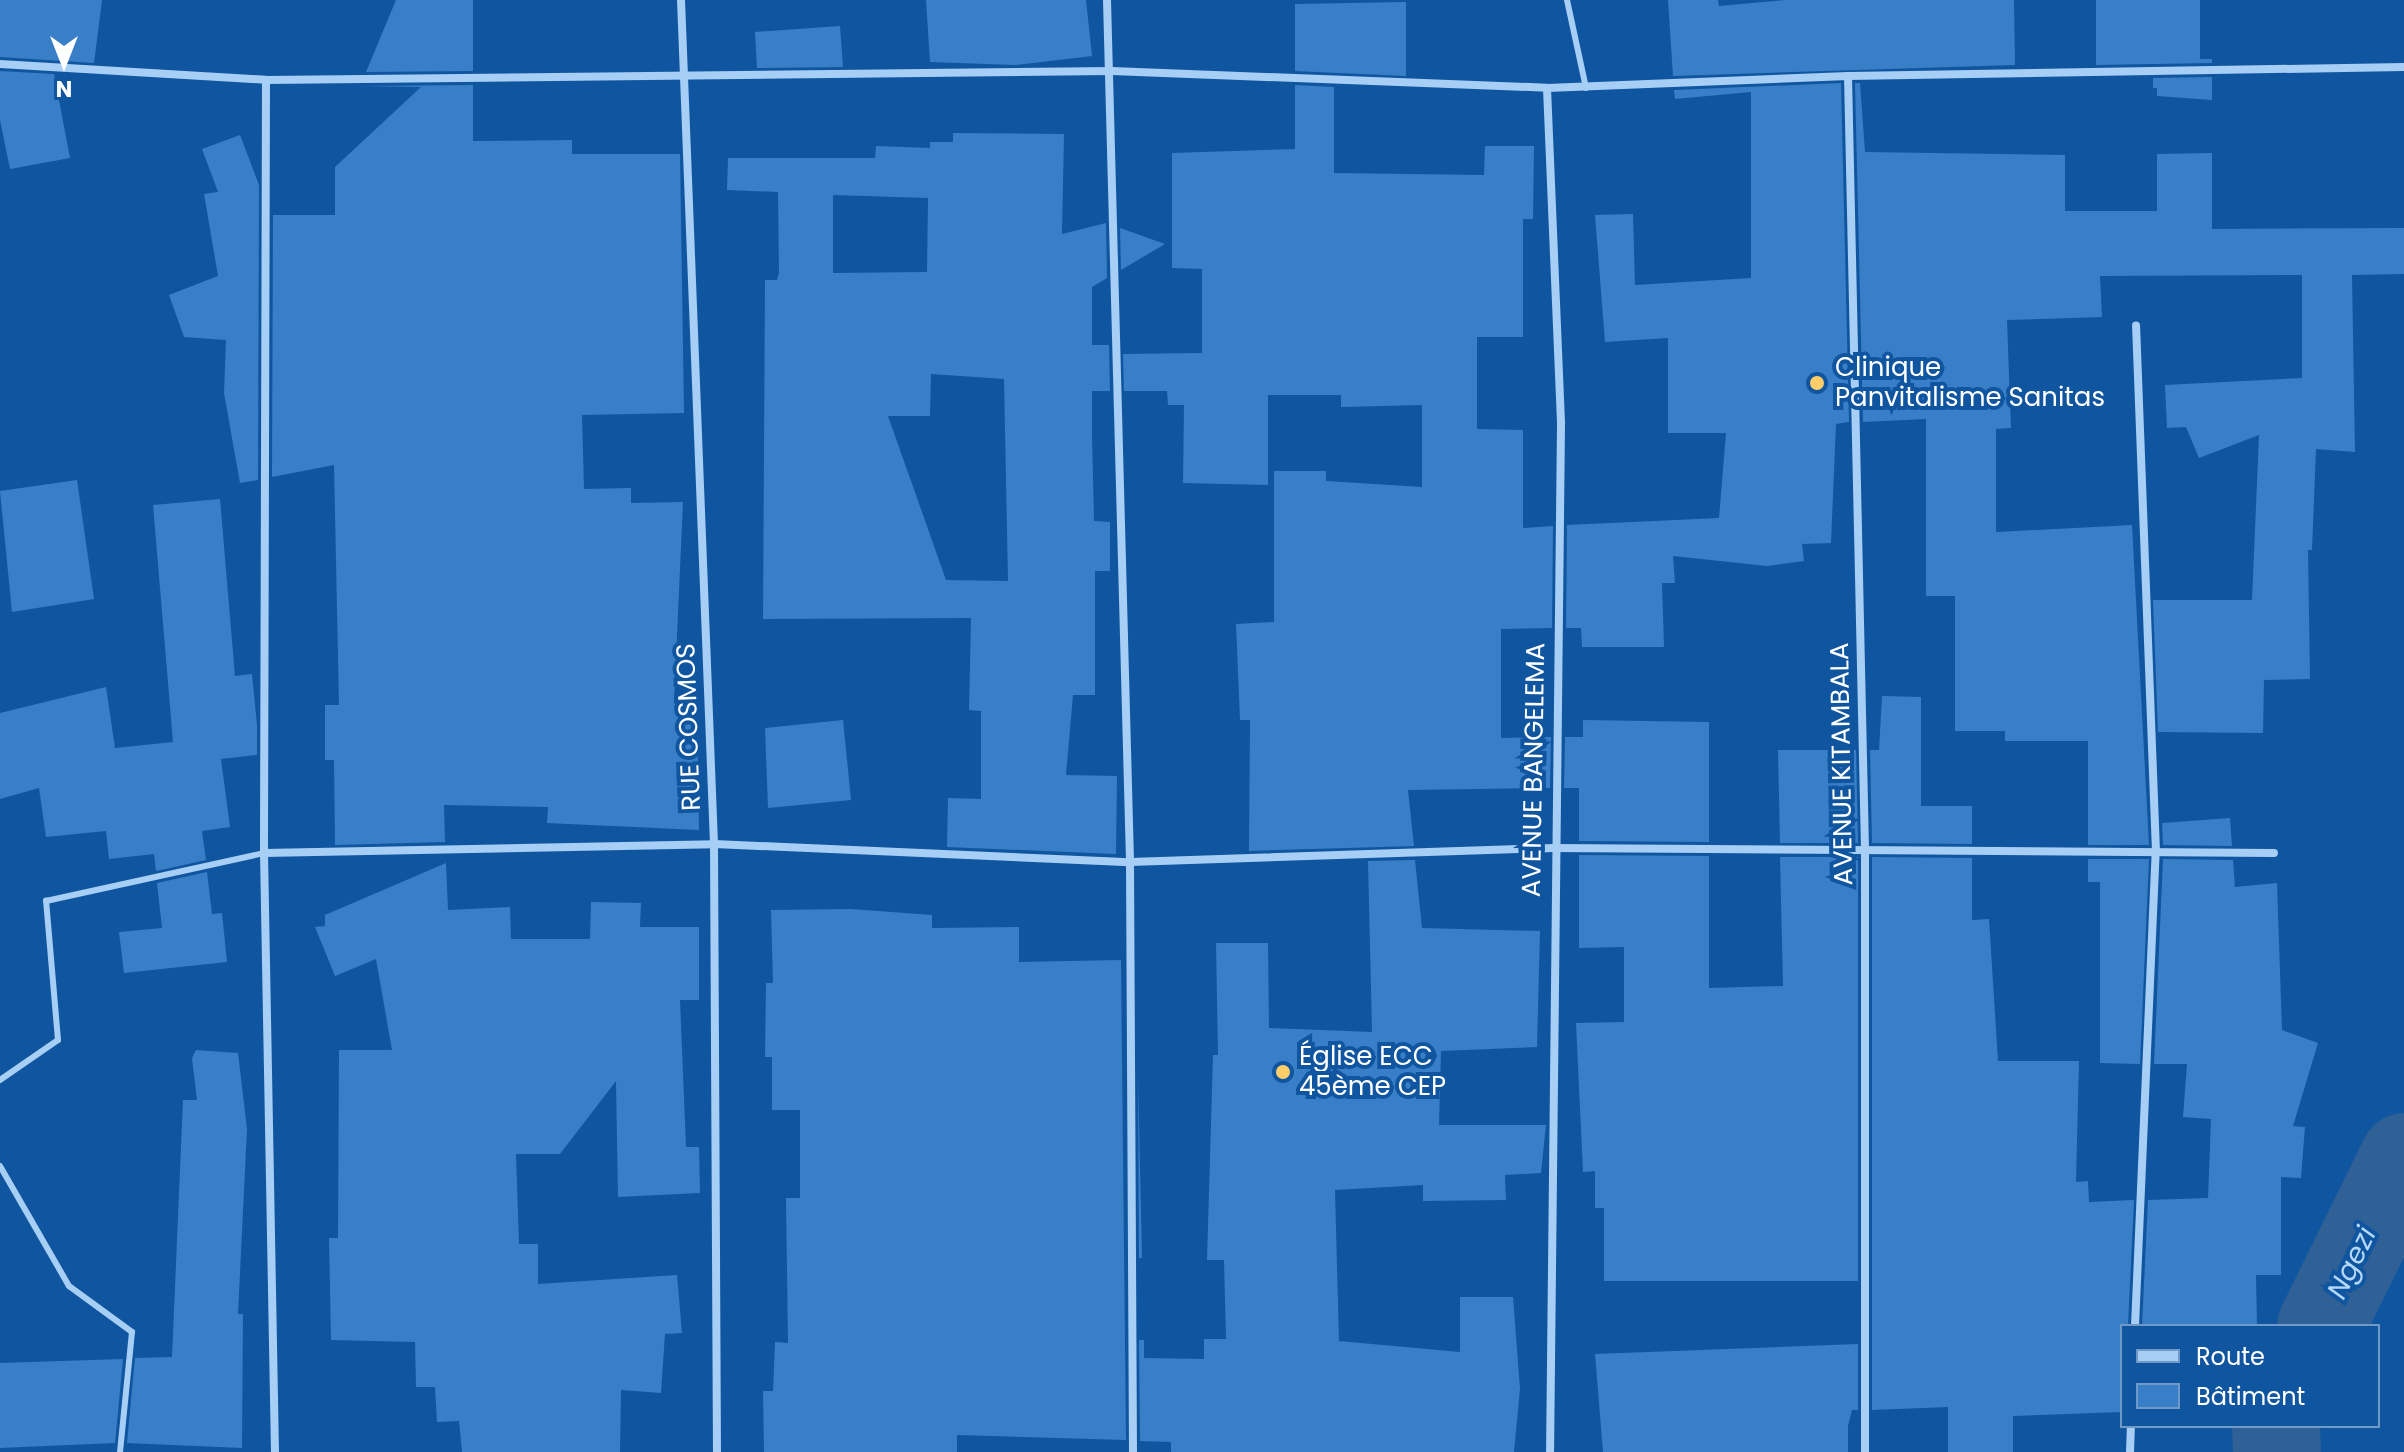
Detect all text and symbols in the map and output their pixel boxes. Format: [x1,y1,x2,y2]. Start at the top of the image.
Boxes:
north arrow [24,24,104,104]
text: N [56,73,72,104]
place label: Clinique Panvitalisme Sanitas [1835,352,2105,414]
marker: Clinique Panvitalisme Sanitas [1806,372,1828,394]
street label: AVENUE KITAMBALA [1824,642,1860,886]
street label: RUE COSMOS [670,643,708,811]
street label: AVENUE BANGELEMA [1516,643,1552,897]
place label: Église ECC 45ème CEP [1299,1041,1446,1102]
marker: Église ECC 45ème CEP [1274,1063,1292,1081]
water label: Ngezi [2320,1222,2384,1304]
legend [2120,1324,2380,1428]
text: Route [2196,1340,2265,1373]
text: Bâtiment [2196,1380,2305,1413]

